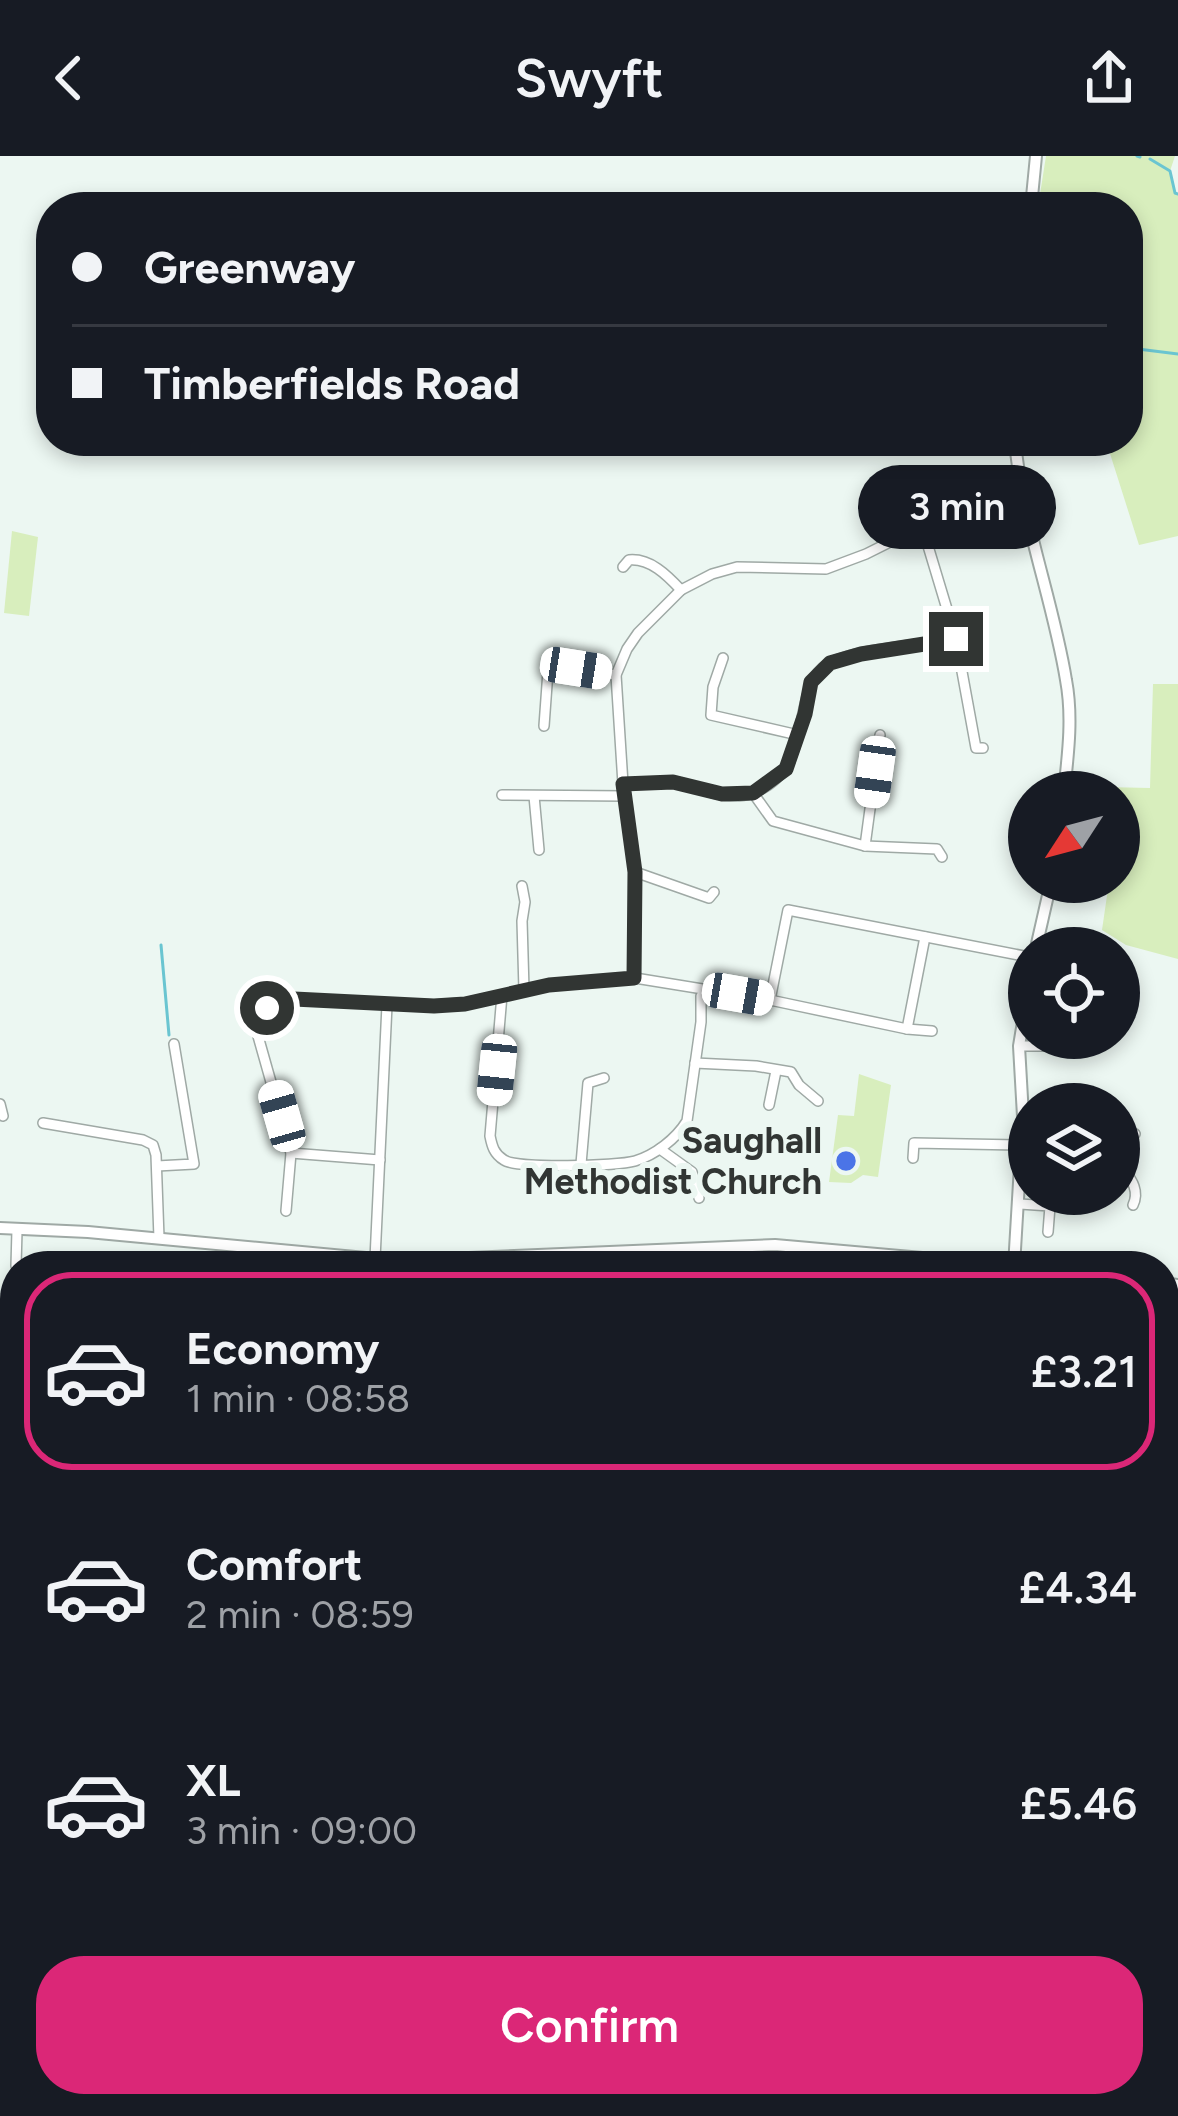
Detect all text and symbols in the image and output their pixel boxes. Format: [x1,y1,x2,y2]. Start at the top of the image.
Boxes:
icon: back [36,45,102,111]
icon: share [1076,45,1142,111]
text: Swyft [515,46,663,111]
text: Greenway [144,240,355,294]
text: Timberfields Road [144,356,520,410]
callout: 3 min [857,465,1055,549]
text: 3 min [909,483,1005,530]
route end [929,612,983,666]
car [538,645,614,691]
car [852,734,898,810]
north arrow [1008,771,1140,903]
map controls [1008,771,1140,1215]
button: locate [1008,927,1140,1059]
car [699,970,777,1018]
route start [240,981,294,1035]
car [475,1032,519,1108]
car [255,1076,309,1156]
button: layers [1008,1083,1140,1215]
place label: Saughall Methodist Church [524,1119,822,1203]
marker: Saughall Methodist Church [833,1148,859,1174]
icon: car [42,1317,150,1425]
text: Economy [186,1321,379,1375]
text: £3.21 [1031,1344,1137,1398]
text: 1 min · 08:58 [186,1375,410,1422]
icon: car [42,1533,150,1641]
text: Comfort [186,1537,362,1591]
text: £4.34 [1019,1560,1137,1614]
text: 2 min · 08:59 [186,1591,414,1638]
icon: car [42,1749,150,1857]
text: XL [186,1753,241,1807]
text: £5.46 [1020,1776,1137,1830]
text: 3 min · 09:00 [186,1807,417,1854]
button: Confirm [36,1956,1143,2094]

